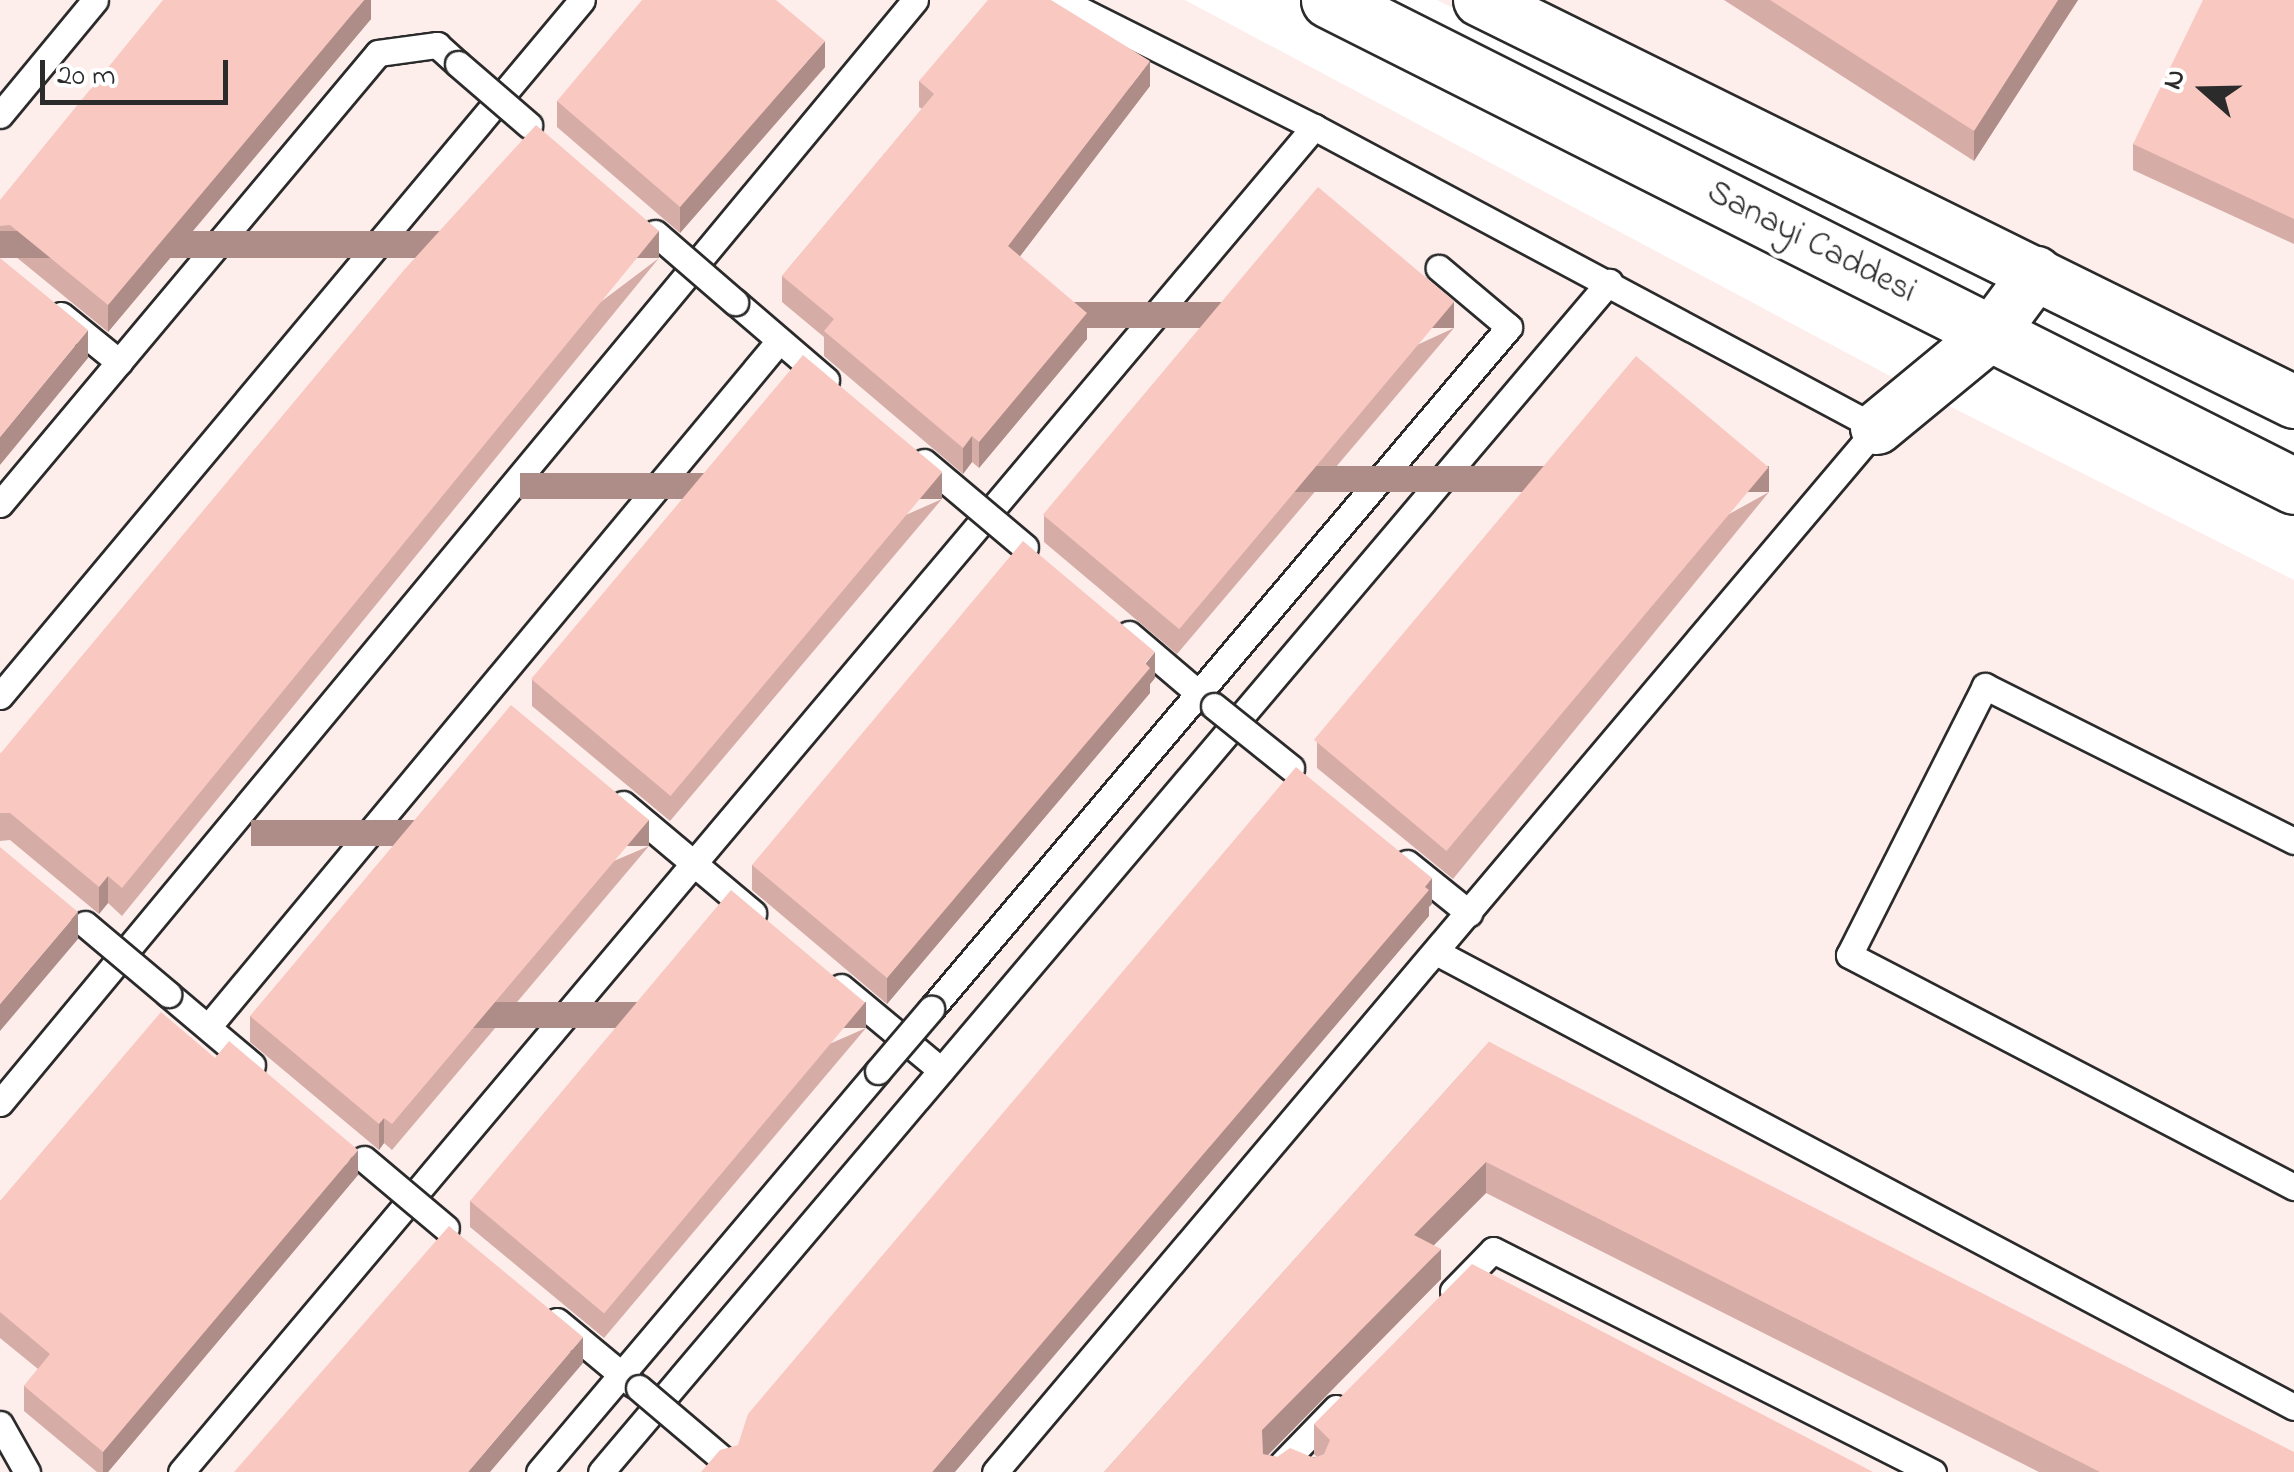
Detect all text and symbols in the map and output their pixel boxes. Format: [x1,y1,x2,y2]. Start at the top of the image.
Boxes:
scale bar [45,40,232,102]
north arrow [2154,40,2254,140]
text: 20 m [57,55,116,99]
text: N [2153,64,2198,95]
street label: Sanayi Caddesi [1699,172,1923,314]

